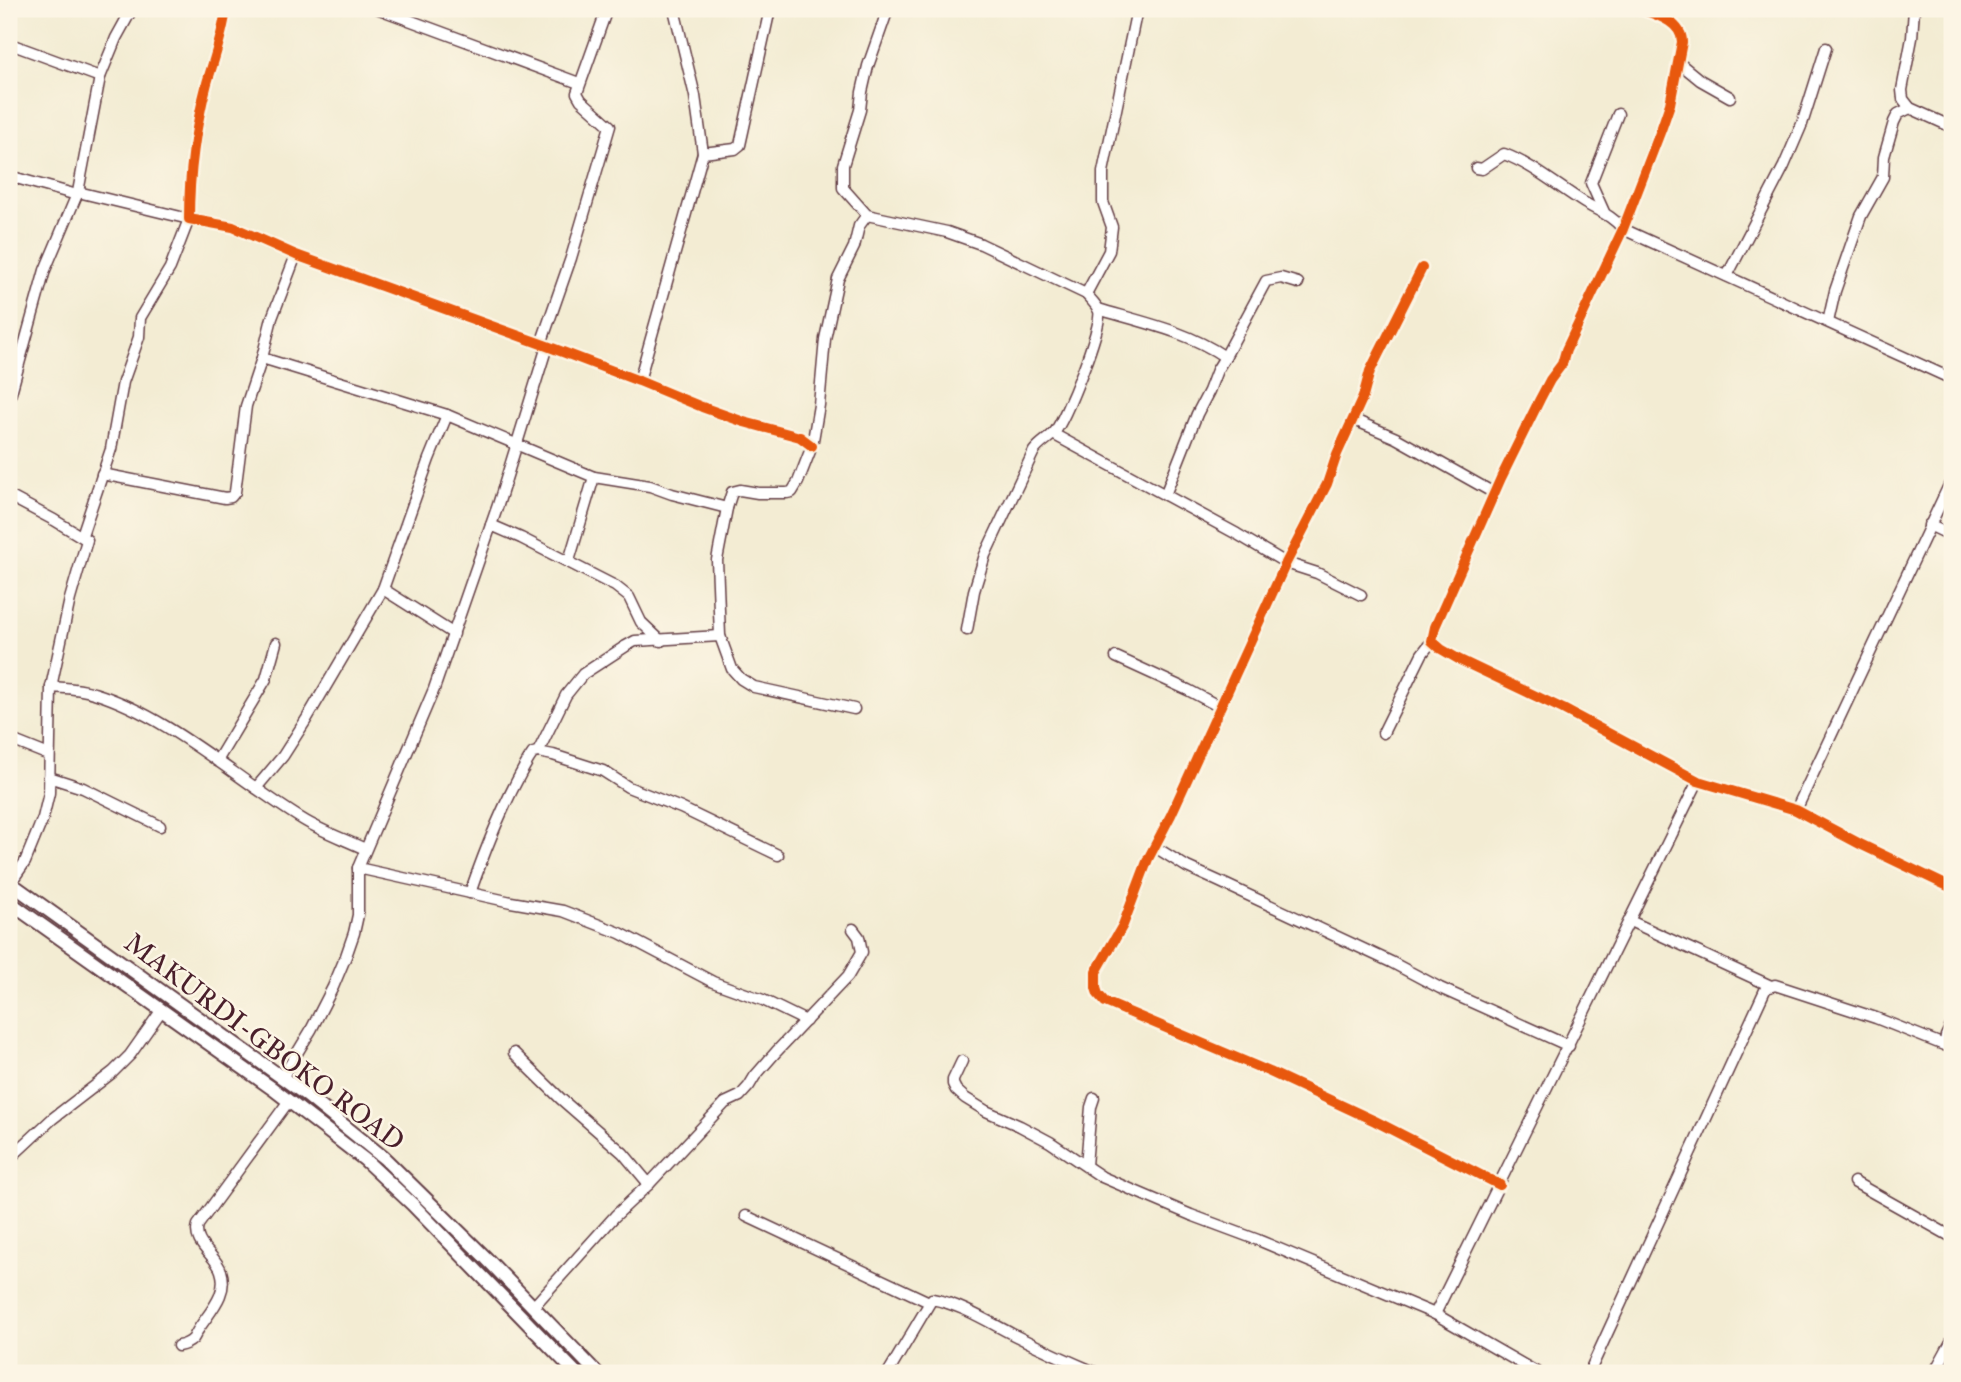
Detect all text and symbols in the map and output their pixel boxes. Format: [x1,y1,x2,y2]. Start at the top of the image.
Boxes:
street label: MAKURDI-GBOKO ROAD [118,925,412,1158]

